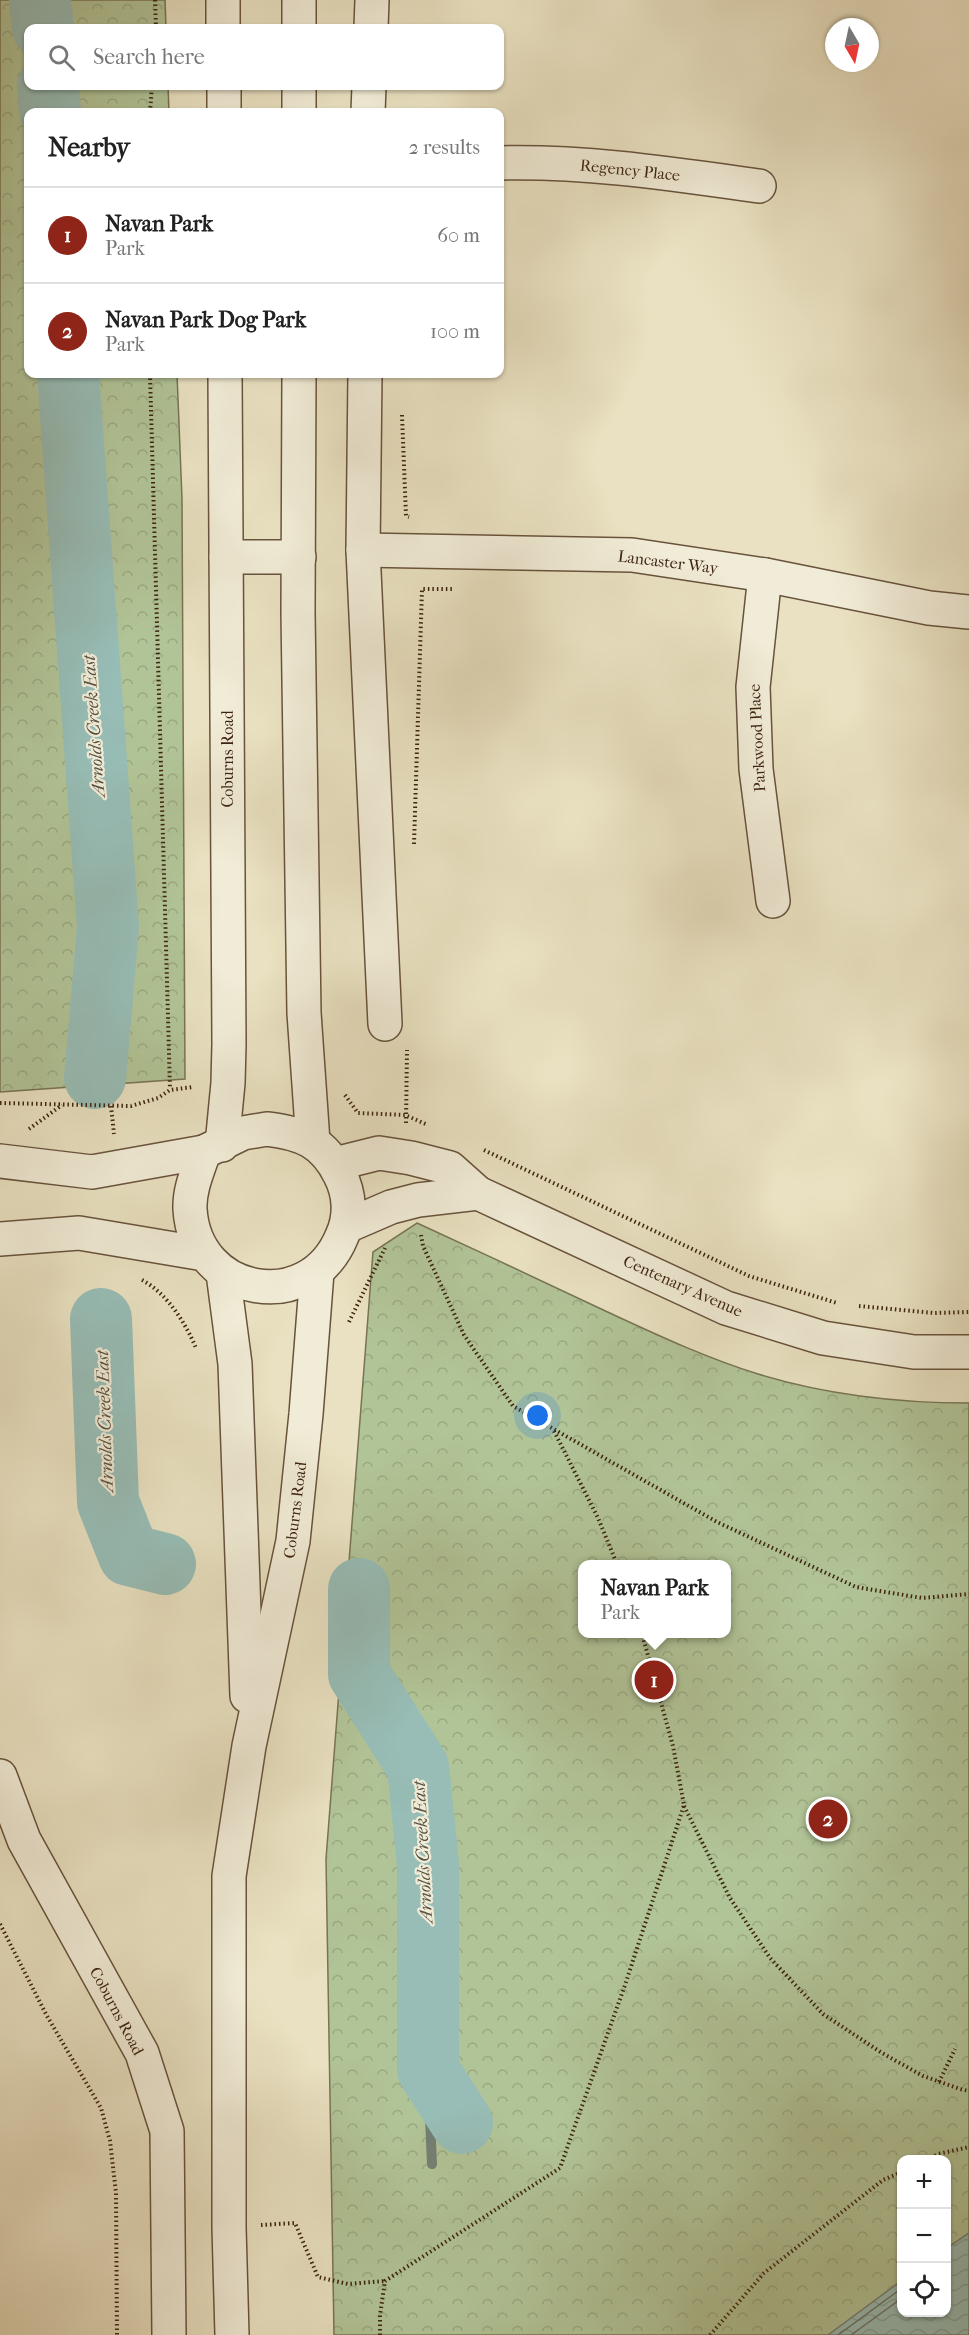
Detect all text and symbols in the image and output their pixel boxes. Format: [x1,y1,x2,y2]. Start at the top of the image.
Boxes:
north arrow [825,18,879,72]
search box [24,24,504,90]
icon: search [45,41,78,74]
text: Search here [93,44,205,70]
text: Nearby [48,132,130,163]
text: 2 results [409,136,480,159]
street label: Regency Place [579,155,681,185]
text: Navan Park [105,211,213,237]
text: 1 [64,224,71,247]
text: 60 m [437,224,480,247]
text: Park [105,237,145,260]
text: Navan Park Dog Park [105,307,306,333]
text: 2 [62,320,73,343]
text: 100 m [430,320,480,343]
text: Park [105,333,145,356]
street label: Lancaster Way [617,546,720,578]
water label: Arnolds Creek East [78,653,110,799]
street label: Parkwood Place [745,683,769,793]
street label: Coburns Road [218,710,237,808]
street label: Centenary Avenue [620,1251,746,1321]
water label: Arnolds Creek East [92,1348,118,1494]
your location [523,1401,552,1430]
street label: Coburns Road [280,1460,310,1559]
popup [578,1560,731,1638]
text: Navan Park [600,1575,709,1601]
text: Park [600,1601,640,1624]
pin: 1 [634,1658,674,1702]
water label: Arnolds Creek East [409,1779,437,1925]
pin: 2 [808,1796,848,1842]
street label: Coburns Road [86,1964,148,2059]
map controls [897,2155,951,2317]
button: + [897,2155,951,2209]
button: − [897,2209,951,2263]
button: locate [897,2263,951,2317]

